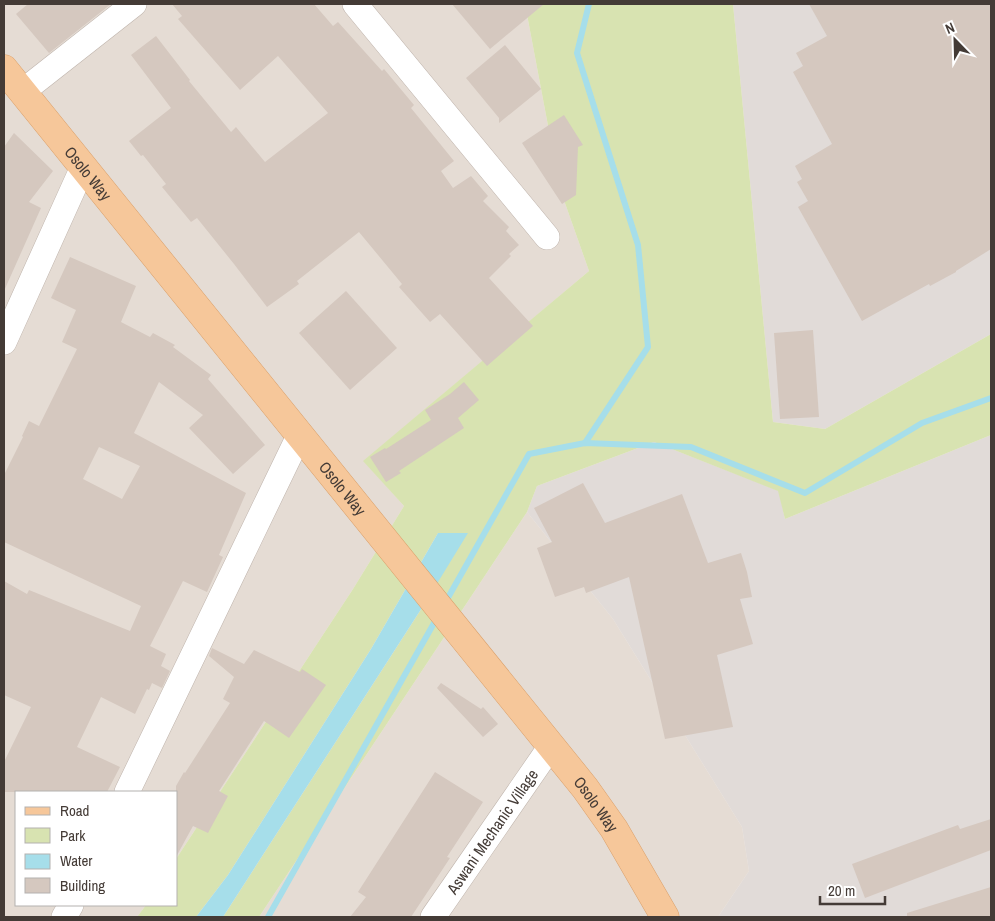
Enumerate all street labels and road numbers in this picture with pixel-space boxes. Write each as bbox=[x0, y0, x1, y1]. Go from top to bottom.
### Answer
street label: Osolo Way bbox=[60, 142, 117, 205]
street label: Osolo Way bbox=[314, 457, 372, 520]
street label: Aswani Mechanic Village bbox=[441, 765, 543, 899]
street label: Osolo Way bbox=[569, 772, 624, 837]

